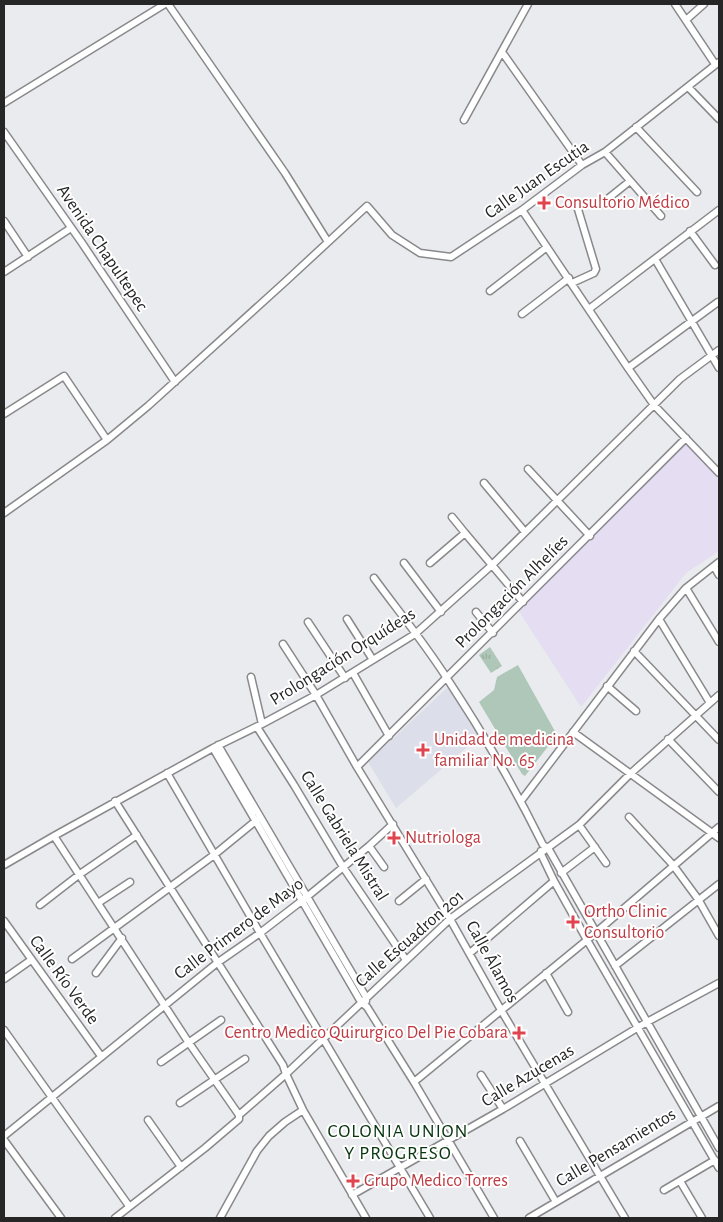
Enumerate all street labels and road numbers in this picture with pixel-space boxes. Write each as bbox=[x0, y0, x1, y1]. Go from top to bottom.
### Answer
street label: Calle Juan Escutia bbox=[482, 137, 592, 223]
street label: Avenida Chapultepec bbox=[53, 182, 151, 314]
street label: Prolongación Alhelíes bbox=[452, 532, 572, 652]
street label: Prolongación Orquídeas bbox=[267, 605, 419, 709]
street label: Calle Gabriela Mistral bbox=[297, 768, 391, 904]
street label: Calle Primero de Mayo bbox=[171, 875, 307, 983]
street label: Calle Escuadron 201 bbox=[352, 887, 468, 991]
street label: Calle Álamos bbox=[462, 917, 524, 1006]
street label: Calle Río Verde bbox=[26, 932, 102, 1028]
street label: Calle Azucenas bbox=[479, 1041, 577, 1111]
street label: Calle Pensamientos bbox=[553, 1105, 679, 1191]

